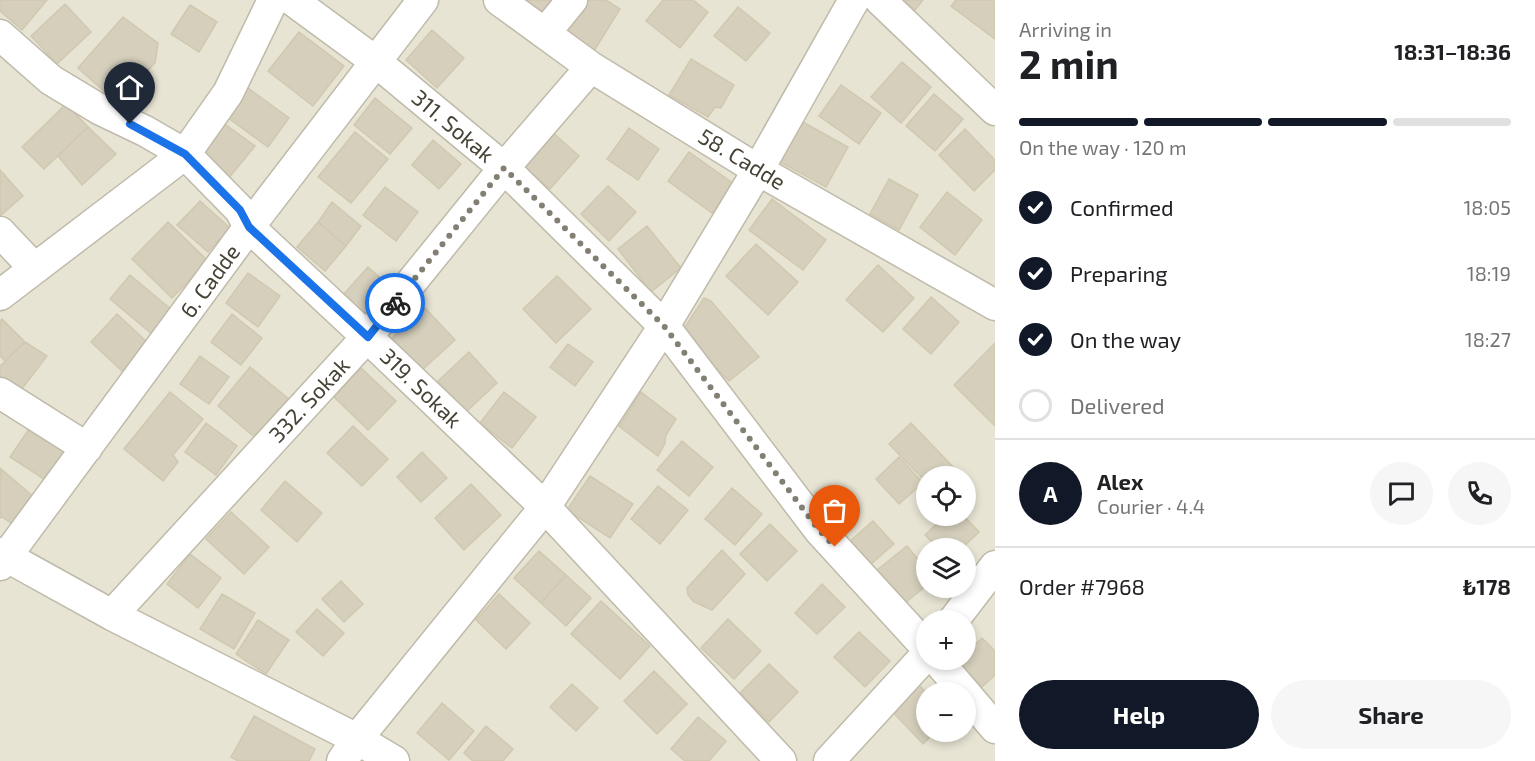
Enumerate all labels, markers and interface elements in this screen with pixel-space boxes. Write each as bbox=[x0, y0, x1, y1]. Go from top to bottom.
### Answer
text: Arriving in bbox=[1019, 17, 1112, 41]
text: 18:31–18:36 bbox=[1394, 38, 1511, 64]
text: 2 min bbox=[1019, 40, 1119, 87]
pin bbox=[104, 62, 155, 124]
icon: home bbox=[113, 71, 146, 104]
street label: 311. Sokak bbox=[407, 83, 500, 167]
street label: 58. Cadde bbox=[694, 122, 791, 194]
text: On the way · 120 m bbox=[1019, 135, 1187, 159]
icon: check bbox=[1019, 191, 1052, 224]
text: Confirmed bbox=[1070, 194, 1174, 220]
text: 18:05 bbox=[1463, 195, 1511, 219]
street label: 6. Cadde bbox=[174, 239, 244, 322]
icon: check bbox=[1019, 257, 1052, 290]
text: Preparing bbox=[1070, 260, 1168, 286]
text: 18:19 bbox=[1467, 261, 1511, 285]
courier bbox=[365, 273, 425, 333]
icon: bike bbox=[379, 287, 412, 320]
icon: check bbox=[1019, 323, 1052, 356]
text: On the way bbox=[1070, 326, 1181, 352]
text: 18:27 bbox=[1465, 327, 1511, 351]
street label: 319. Sokak bbox=[376, 342, 468, 432]
street label: 332. Sokak bbox=[263, 352, 354, 447]
text: Delivered bbox=[1070, 392, 1165, 418]
button: chat bbox=[1370, 462, 1433, 525]
button: phone bbox=[1448, 462, 1511, 525]
map controls bbox=[916, 466, 976, 742]
button: locate bbox=[916, 466, 976, 526]
text: Alex bbox=[1097, 468, 1143, 494]
text: A bbox=[1043, 480, 1058, 506]
pin bbox=[809, 485, 860, 547]
icon: bag bbox=[818, 494, 851, 527]
text: Courier · 4.4 bbox=[1097, 494, 1205, 518]
button: layers bbox=[916, 538, 976, 598]
text: Order #7968 bbox=[1019, 573, 1145, 599]
text: ₺178 bbox=[1463, 573, 1511, 599]
button: + bbox=[916, 610, 976, 670]
button: Help bbox=[1019, 680, 1259, 749]
button: Share bbox=[1271, 680, 1511, 749]
button: − bbox=[916, 682, 976, 742]

